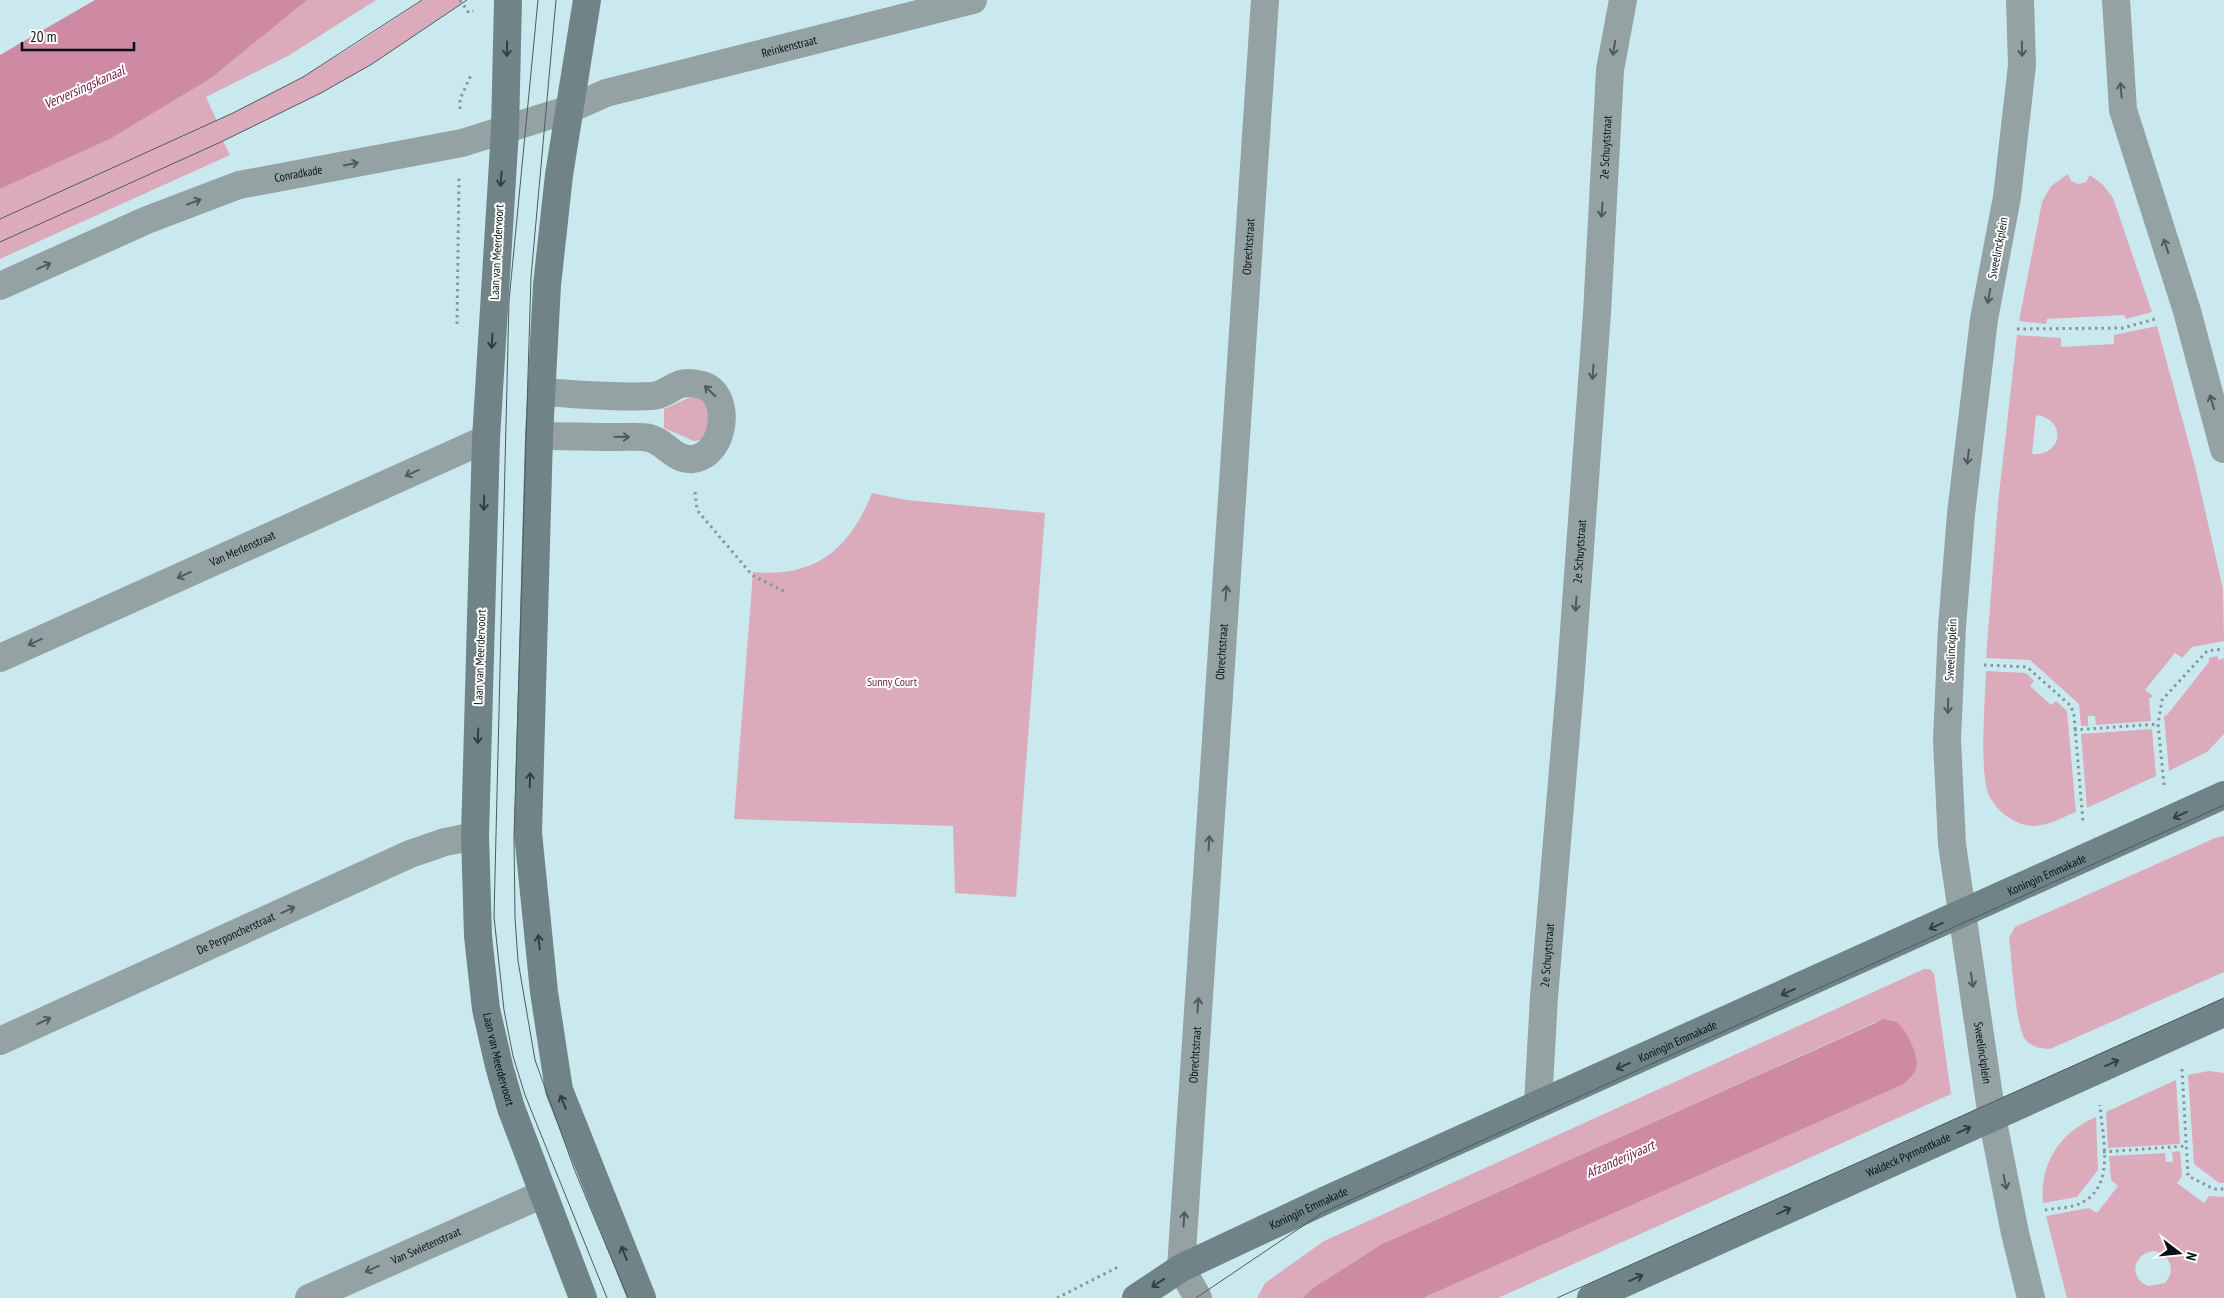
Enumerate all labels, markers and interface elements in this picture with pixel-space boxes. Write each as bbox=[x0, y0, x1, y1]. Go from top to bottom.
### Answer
scale bar bbox=[22, 20, 135, 52]
text: 20 m bbox=[30, 27, 56, 46]
street label: Reinkenstraat bbox=[760, 32, 819, 60]
one-way arrow bbox=[502, 40, 512, 56]
one-way arrow bbox=[1609, 40, 1619, 56]
one-way arrow bbox=[2017, 40, 2026, 56]
water label: Verversingskanaal bbox=[41, 60, 129, 113]
one-way arrow bbox=[2116, 82, 2126, 98]
street label: 2e Schuytstraat bbox=[1596, 114, 1615, 180]
one-way arrow bbox=[343, 158, 359, 168]
street label: Conradkade bbox=[273, 161, 324, 185]
one-way arrow bbox=[496, 170, 506, 186]
one-way arrow bbox=[186, 197, 201, 206]
one-way arrow bbox=[1597, 202, 1606, 218]
street label: Laan van Meerdervoort bbox=[487, 203, 507, 300]
street label: Sweelinckplein bbox=[1984, 216, 2011, 280]
street label: Obrechtstraat bbox=[1239, 217, 1258, 275]
one-way arrow bbox=[2161, 239, 2170, 254]
one-way arrow bbox=[36, 261, 51, 271]
one-way arrow bbox=[1983, 288, 1993, 304]
one-way arrow bbox=[487, 333, 496, 349]
one-way arrow bbox=[1588, 364, 1597, 380]
one-way arrow bbox=[704, 385, 716, 397]
one-way arrow bbox=[2206, 394, 2216, 410]
one-way arrow bbox=[613, 432, 629, 442]
one-way arrow bbox=[1963, 449, 1973, 465]
one-way arrow bbox=[405, 469, 420, 479]
one-way arrow bbox=[480, 495, 489, 511]
street label: 2e Schuytstraat bbox=[1569, 518, 1589, 584]
street label: Van Merlenstraat bbox=[206, 527, 278, 570]
one-way arrow bbox=[177, 571, 192, 581]
one-way arrow bbox=[1221, 586, 1231, 602]
one-way arrow bbox=[1571, 596, 1581, 612]
street label: Laan van Meerdervoort bbox=[470, 608, 489, 705]
street label: Sweelinckplein bbox=[1941, 618, 1960, 682]
street label: Obrechtstraat bbox=[1212, 622, 1231, 680]
one-way arrow bbox=[28, 637, 43, 647]
park label: Sunny Court bbox=[867, 674, 918, 689]
one-way arrow bbox=[1943, 698, 1952, 714]
one-way arrow bbox=[473, 727, 483, 743]
one-way arrow bbox=[525, 772, 535, 788]
one-way arrow bbox=[2173, 811, 2188, 821]
one-way arrow bbox=[1205, 835, 1214, 851]
street label: Koningin Emmakade bbox=[2005, 850, 2088, 899]
one-way arrow bbox=[280, 904, 295, 914]
street label: De Perponcherstraat bbox=[194, 908, 278, 957]
one-way arrow bbox=[1929, 921, 1944, 931]
street label: 2e Schuytstraat bbox=[1537, 922, 1557, 988]
one-way arrow bbox=[534, 934, 544, 950]
one-way arrow bbox=[1967, 972, 1977, 988]
one-way arrow bbox=[1781, 988, 1796, 998]
one-way arrow bbox=[1194, 997, 1203, 1013]
street label: Laan van Meerdervoort bbox=[480, 1011, 518, 1108]
one-way arrow bbox=[36, 1016, 51, 1025]
street label: Koningin Emmakade bbox=[1636, 1017, 1719, 1065]
street label: Sweelinckplein bbox=[1971, 1021, 1995, 1085]
street label: Obrechtstraat bbox=[1185, 1026, 1204, 1084]
one-way arrow bbox=[2104, 1057, 2119, 1067]
one-way arrow bbox=[1616, 1061, 1631, 1071]
one-way arrow bbox=[558, 1095, 568, 1110]
one-way arrow bbox=[1956, 1124, 1971, 1134]
street label: Waldeck Pyrmontkade bbox=[1864, 1129, 1953, 1180]
water label: Afzanderijvaart bbox=[1583, 1135, 1659, 1182]
one-way arrow bbox=[2001, 1173, 2010, 1189]
street label: Koningin Emmakade bbox=[1267, 1183, 1350, 1232]
one-way arrow bbox=[1776, 1206, 1791, 1215]
one-way arrow bbox=[1179, 1212, 1188, 1228]
street label: Van Swietenstraat bbox=[388, 1223, 464, 1268]
north arrow bbox=[2154, 1228, 2204, 1278]
one-way arrow bbox=[619, 1246, 628, 1261]
text: N bbox=[2182, 1250, 2201, 1263]
one-way arrow bbox=[365, 1265, 380, 1275]
one-way arrow bbox=[1628, 1273, 1643, 1282]
one-way arrow bbox=[1152, 1278, 1166, 1288]

